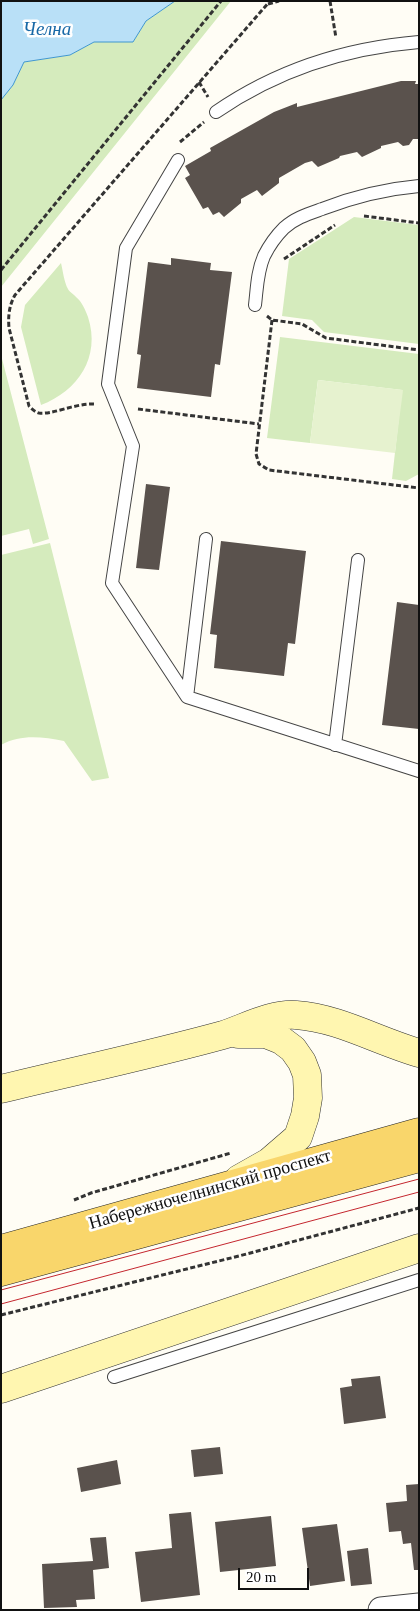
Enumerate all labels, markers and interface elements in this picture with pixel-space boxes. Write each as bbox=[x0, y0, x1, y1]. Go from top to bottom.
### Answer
water label: Челна bbox=[23, 19, 71, 41]
street label: Набережночелнинский проспект bbox=[86, 1145, 334, 1235]
scale bar bbox=[240, 1558, 311, 1590]
text: 20 m bbox=[246, 1569, 276, 1585]

